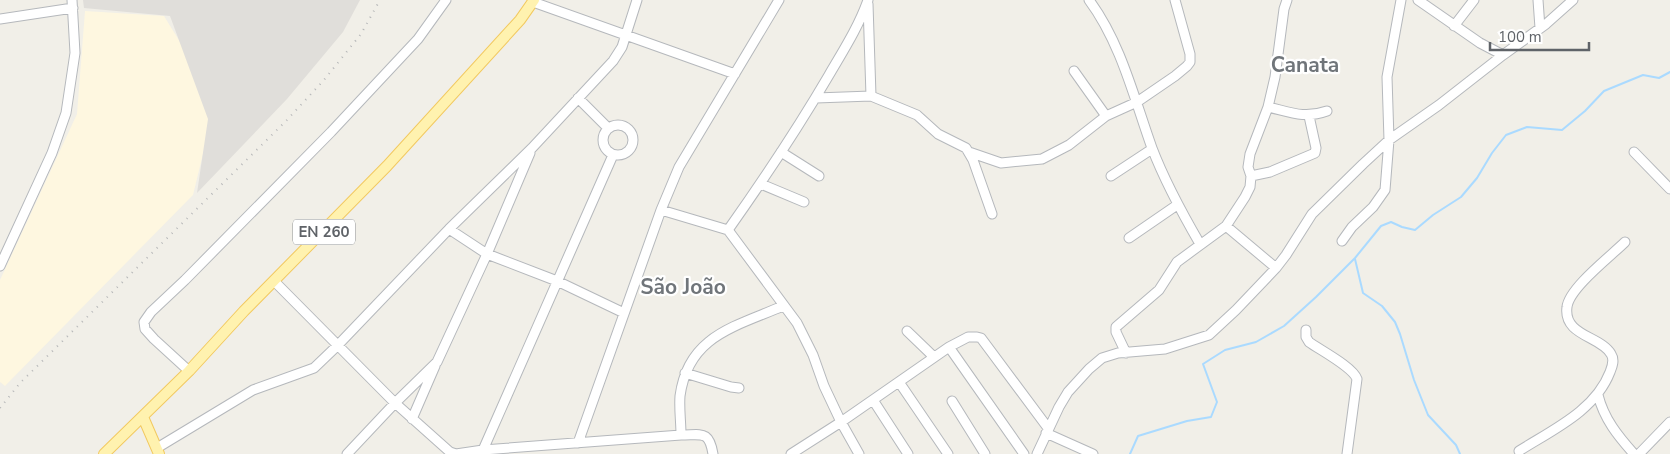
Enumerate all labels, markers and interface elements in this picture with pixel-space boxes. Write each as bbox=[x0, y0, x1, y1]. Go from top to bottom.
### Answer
scale bar bbox=[1490, 20, 1589, 52]
text: 100 m bbox=[1498, 27, 1542, 47]
district label: Canata bbox=[1271, 51, 1339, 79]
road number: EN 260 bbox=[293, 220, 355, 244]
district label: São João bbox=[640, 273, 726, 301]

